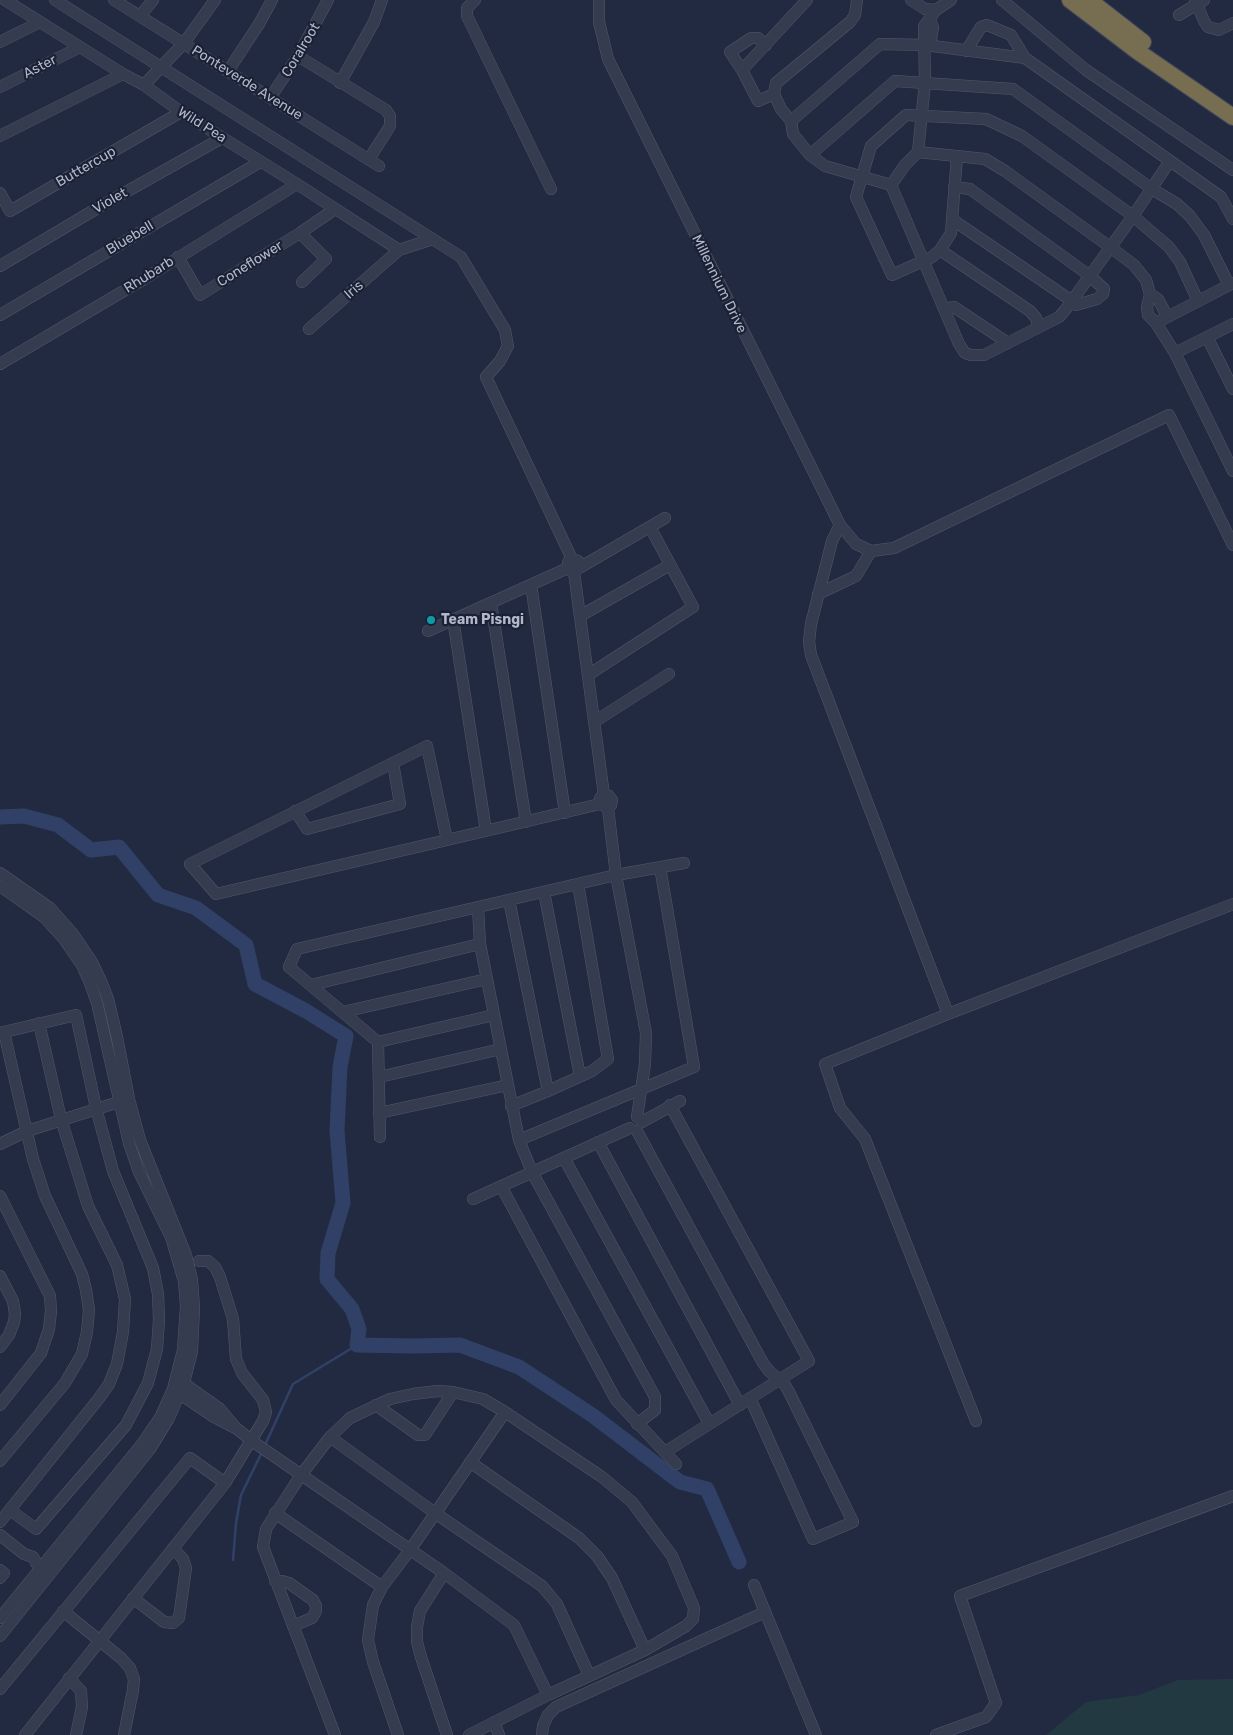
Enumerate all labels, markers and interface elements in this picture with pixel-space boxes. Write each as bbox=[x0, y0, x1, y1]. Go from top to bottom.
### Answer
street label: Coralroot bbox=[278, 20, 324, 80]
street label: Ponteverde Avenue bbox=[188, 42, 306, 124]
street label: Aster bbox=[21, 52, 59, 82]
street label: Wild Pea bbox=[175, 104, 229, 146]
street label: Buttercup bbox=[53, 143, 119, 191]
street label: Violet bbox=[90, 184, 130, 218]
street label: Bluebell bbox=[103, 217, 157, 259]
street label: Millennium Drive bbox=[688, 232, 750, 336]
street label: Coneflower bbox=[214, 237, 286, 291]
street label: Rhubarb bbox=[121, 253, 177, 297]
street label: Iris bbox=[341, 277, 367, 303]
place label: Team Pisngi bbox=[441, 612, 524, 628]
marker: Team Pisngi bbox=[425, 614, 437, 626]

